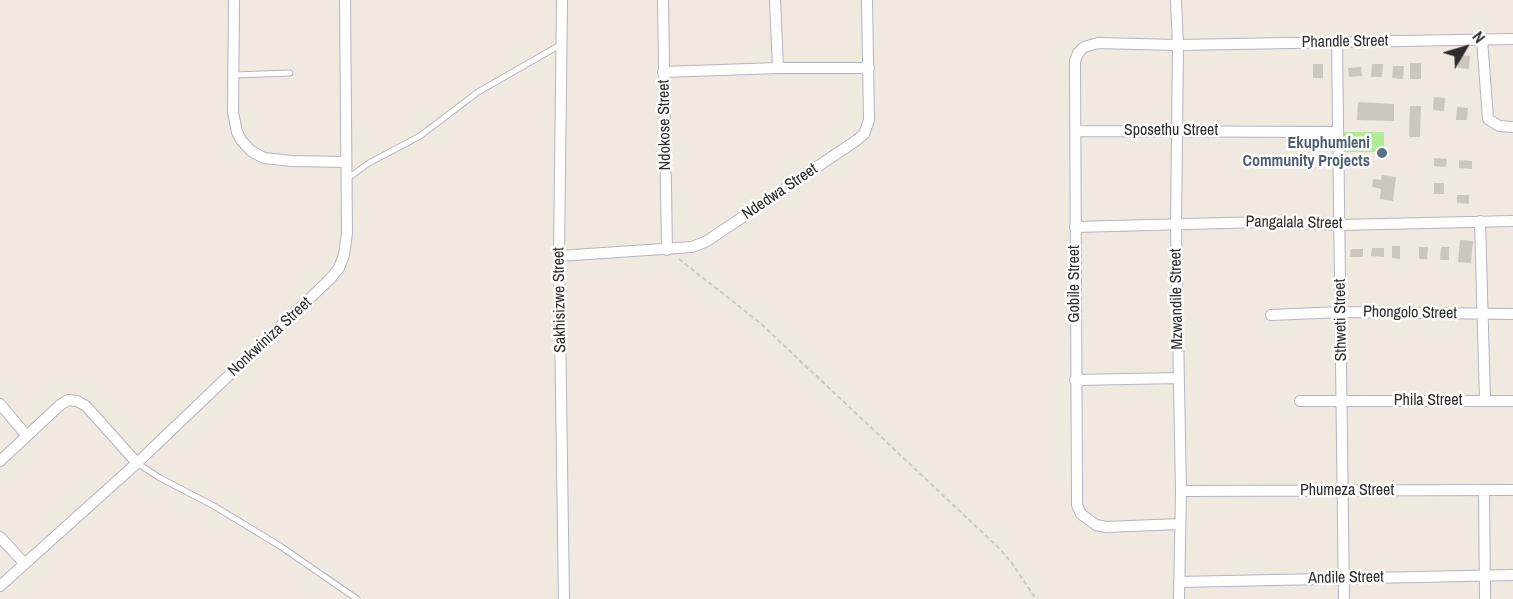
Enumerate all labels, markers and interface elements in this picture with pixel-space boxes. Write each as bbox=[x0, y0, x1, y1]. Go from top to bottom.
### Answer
north arrow bbox=[1435, 18, 1495, 78]
text: N bbox=[1468, 26, 1491, 47]
street label: Phandle Street bbox=[1301, 32, 1389, 52]
street label: Ndokose Street bbox=[655, 80, 675, 170]
street label: Sposethu Street bbox=[1124, 121, 1218, 141]
place label: Ekuphumleni Community Projects bbox=[1242, 134, 1370, 172]
marker: Ekuphumleni Community Projects bbox=[1375, 146, 1389, 160]
street label: Ndedwa Street bbox=[739, 160, 821, 224]
street label: Pangalala Street bbox=[1245, 213, 1343, 233]
street label: Gobile Street bbox=[1065, 245, 1085, 323]
street label: Sakhisizwe Street bbox=[549, 247, 571, 353]
street label: Mzwandile Street bbox=[1167, 248, 1187, 350]
street label: Sthweti Street bbox=[1331, 279, 1351, 361]
street label: Nonkwiniza Street bbox=[224, 293, 316, 381]
street label: Phongolo Street bbox=[1363, 303, 1457, 323]
street label: Phila Street bbox=[1394, 391, 1462, 411]
street label: Phumeza Street bbox=[1300, 481, 1394, 501]
street label: Andile Street bbox=[1308, 568, 1384, 588]

